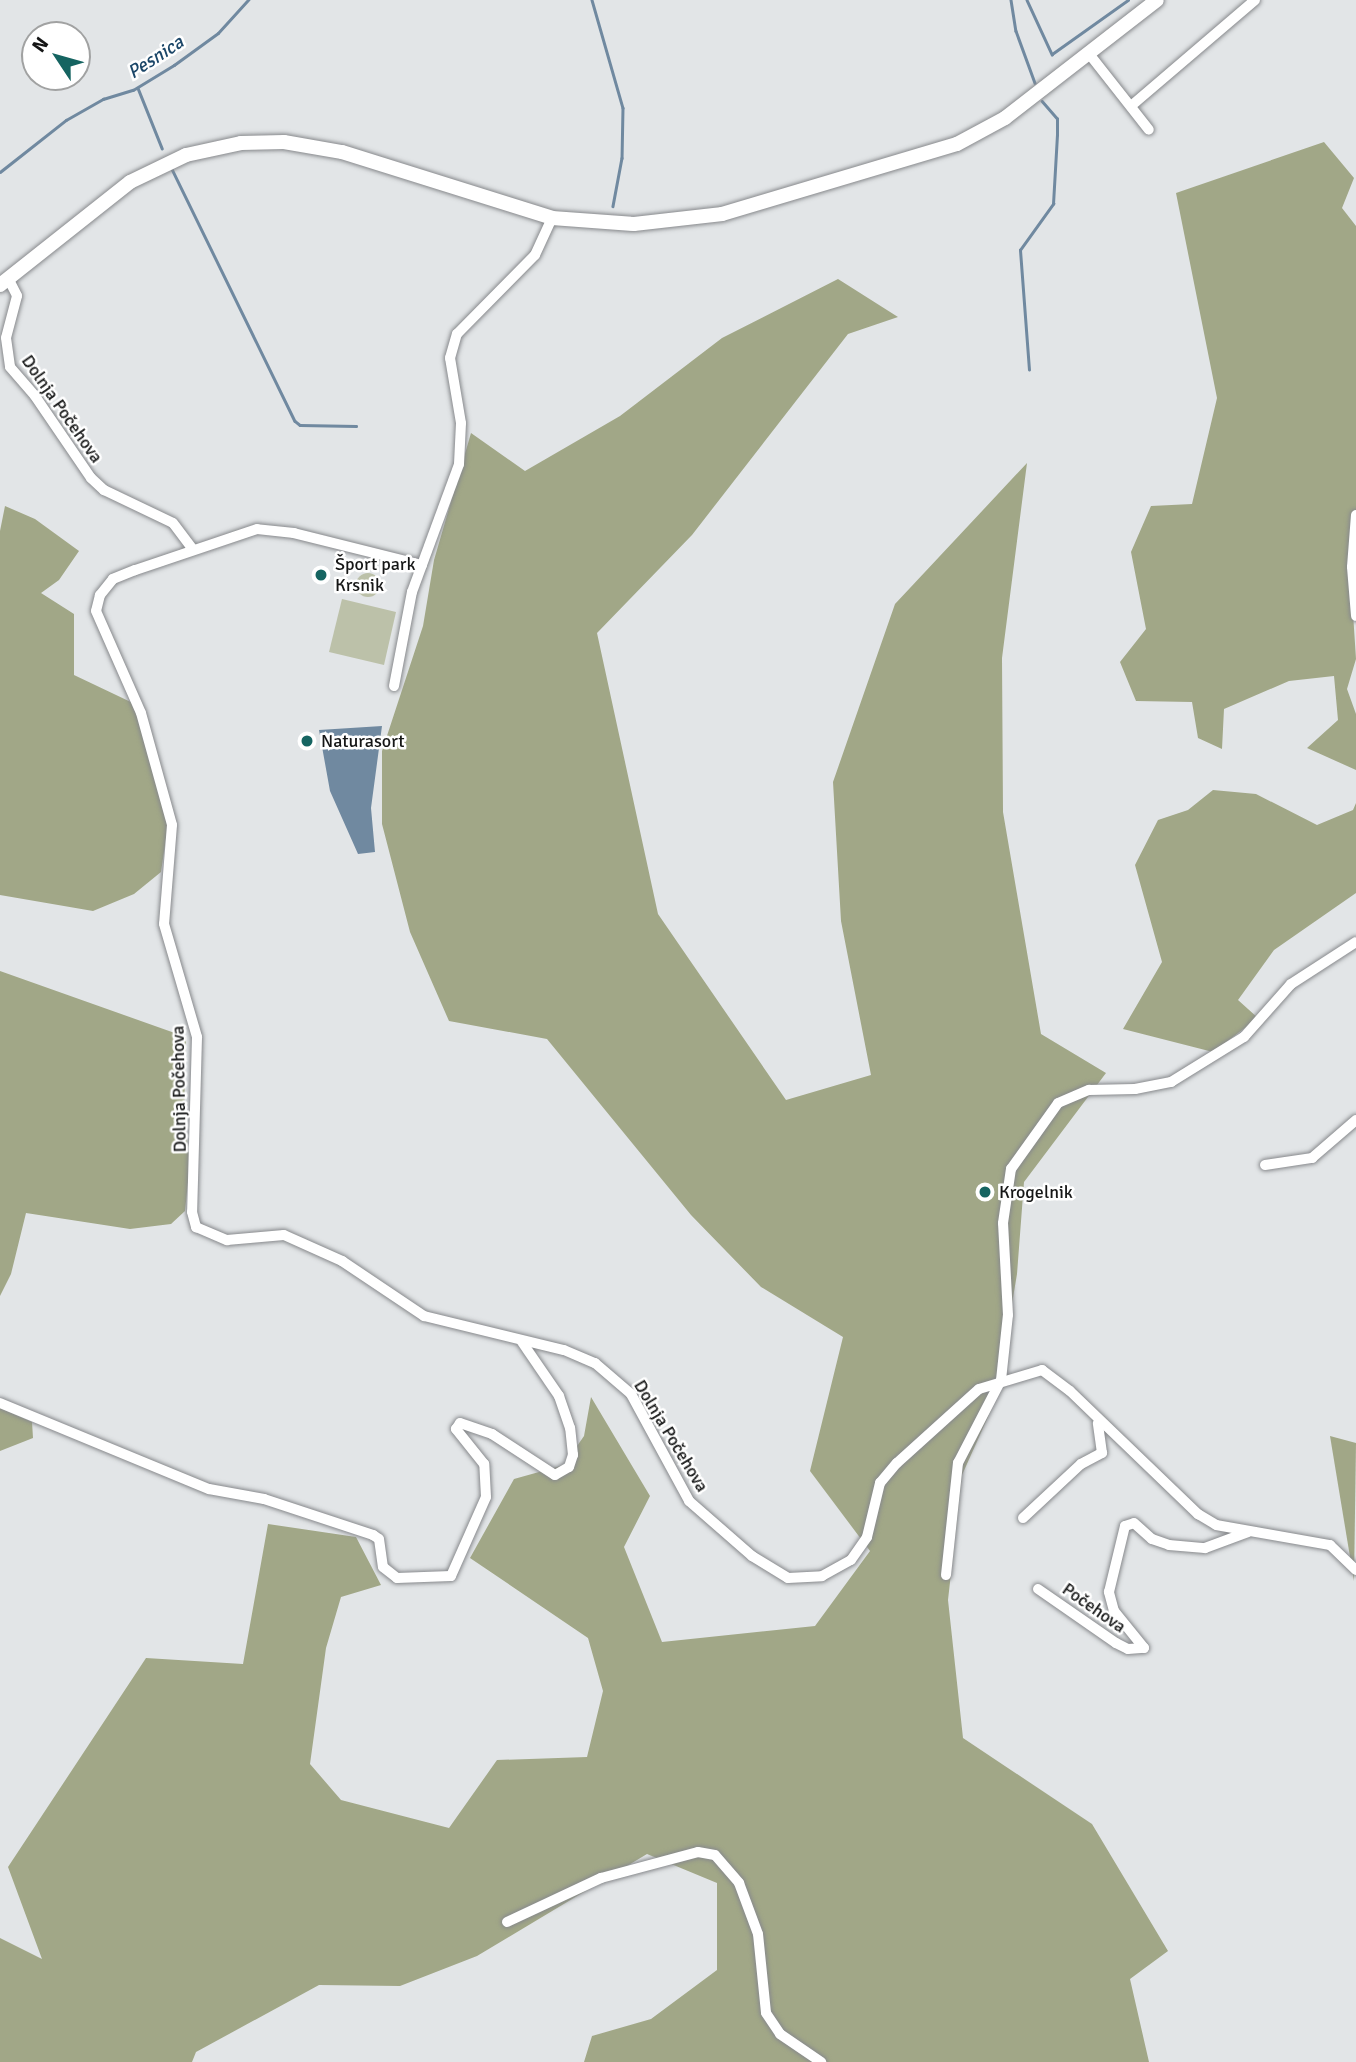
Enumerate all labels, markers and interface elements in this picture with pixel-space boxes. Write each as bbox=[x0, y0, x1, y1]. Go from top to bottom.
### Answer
north arrow bbox=[21, 21, 91, 91]
text: N bbox=[27, 32, 54, 57]
water label: Pesnica bbox=[124, 32, 188, 84]
street label: Dolnja Počehova bbox=[17, 351, 107, 467]
place label: Šport park Krsnik bbox=[335, 554, 415, 596]
marker: Šport park Krsnik bbox=[313, 567, 329, 583]
place label: Naturasort bbox=[321, 730, 404, 752]
marker: Naturasort bbox=[299, 733, 315, 749]
street label: Dolnja Počehova bbox=[167, 1025, 191, 1153]
place label: Krogelnik bbox=[999, 1181, 1073, 1203]
marker: Krogelnik bbox=[977, 1184, 993, 1200]
street label: Dolnja Počehova bbox=[629, 1376, 713, 1496]
street label: Počehova bbox=[1058, 1578, 1130, 1638]

